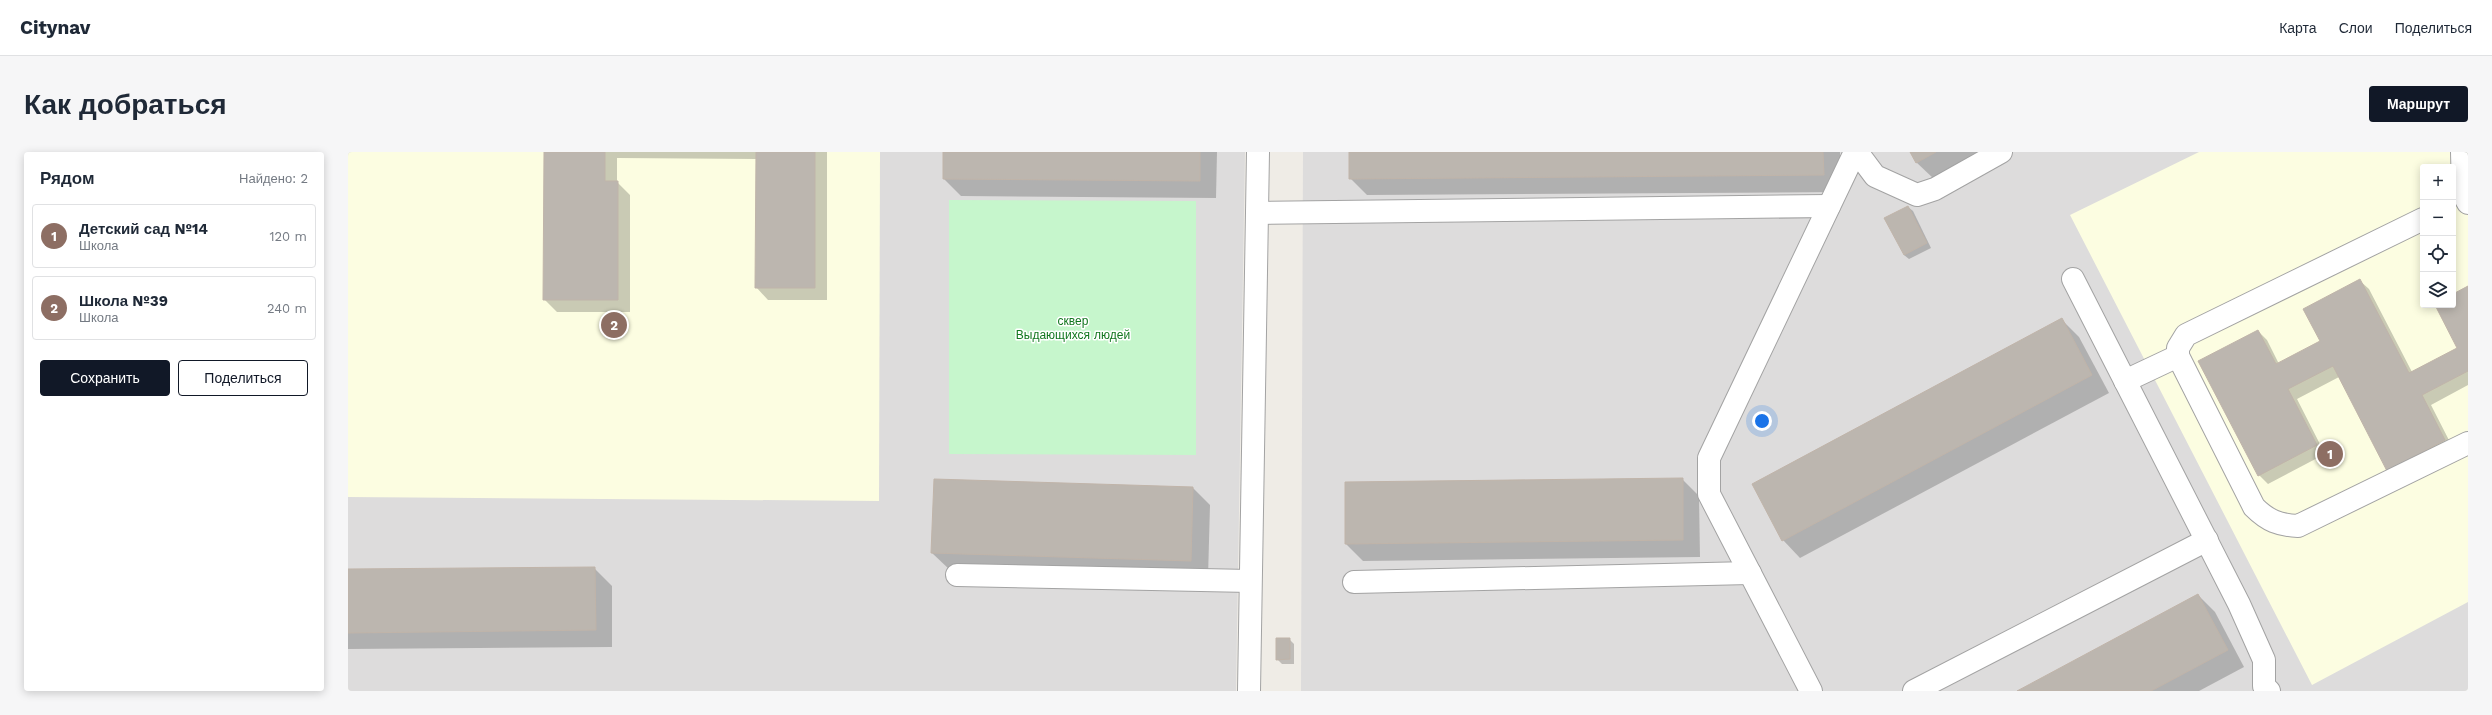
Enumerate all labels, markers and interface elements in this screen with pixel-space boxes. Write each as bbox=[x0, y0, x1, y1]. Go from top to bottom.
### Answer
text: Citynav bbox=[20, 16, 91, 39]
text: Карта bbox=[2279, 20, 2317, 36]
text: Слои bbox=[2339, 20, 2373, 36]
text: Поделиться bbox=[2395, 20, 2472, 36]
button: Маршрут bbox=[2369, 86, 2468, 122]
text: Как добраться bbox=[24, 88, 227, 121]
map controls bbox=[2420, 164, 2456, 308]
button: + bbox=[2420, 164, 2456, 200]
text: Рядом bbox=[40, 168, 95, 188]
text: Найдено: 2 bbox=[239, 171, 308, 186]
button: − bbox=[2420, 200, 2456, 236]
text: Детский сад №14 bbox=[79, 220, 208, 238]
text: 1 bbox=[51, 229, 57, 244]
text: 120 m bbox=[269, 229, 307, 244]
button: locate bbox=[2420, 236, 2456, 272]
text: Школа bbox=[79, 238, 119, 253]
button: layers bbox=[2420, 272, 2456, 308]
text: Школа №39 bbox=[79, 292, 168, 310]
text: 2 bbox=[50, 301, 58, 316]
text: 240 m bbox=[267, 301, 307, 316]
text: Школа bbox=[79, 310, 119, 325]
pin: 2 bbox=[601, 310, 627, 340]
park label: сквер Выдающихся людей bbox=[1016, 314, 1130, 342]
button: Сохранить bbox=[40, 360, 170, 396]
button: Поделиться bbox=[178, 360, 308, 396]
your location bbox=[1752, 411, 1772, 431]
pin: 1 bbox=[2317, 439, 2343, 469]

